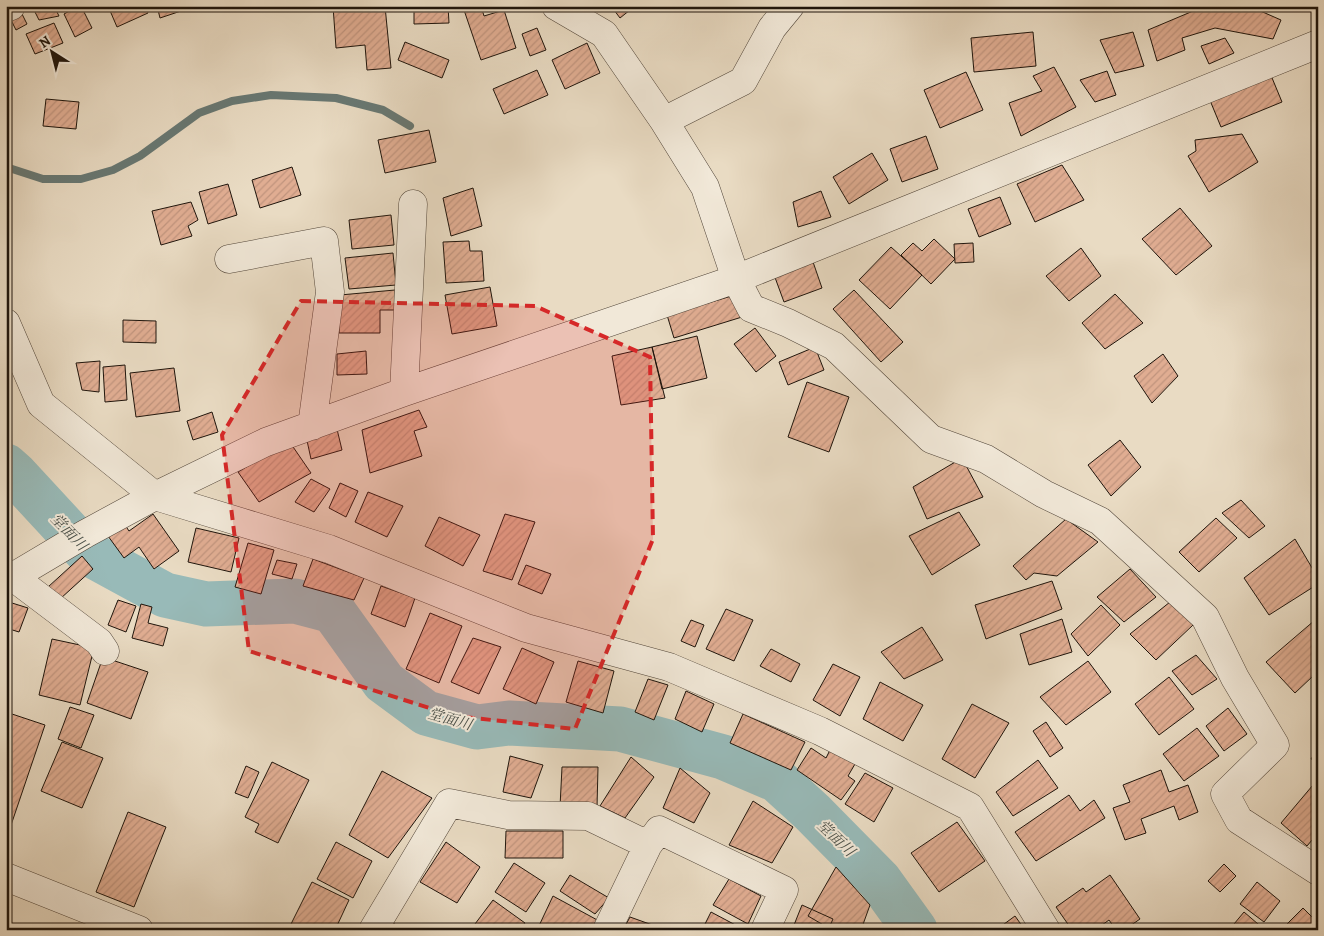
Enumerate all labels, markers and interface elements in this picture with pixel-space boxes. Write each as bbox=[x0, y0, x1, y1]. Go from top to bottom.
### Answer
north arrow bbox=[28, 28, 78, 78]
text: N bbox=[35, 31, 54, 53]
water label: 堂面川 bbox=[46, 509, 93, 557]
water label: 堂面川 bbox=[426, 703, 476, 735]
water label: 堂面川 bbox=[813, 815, 861, 862]

